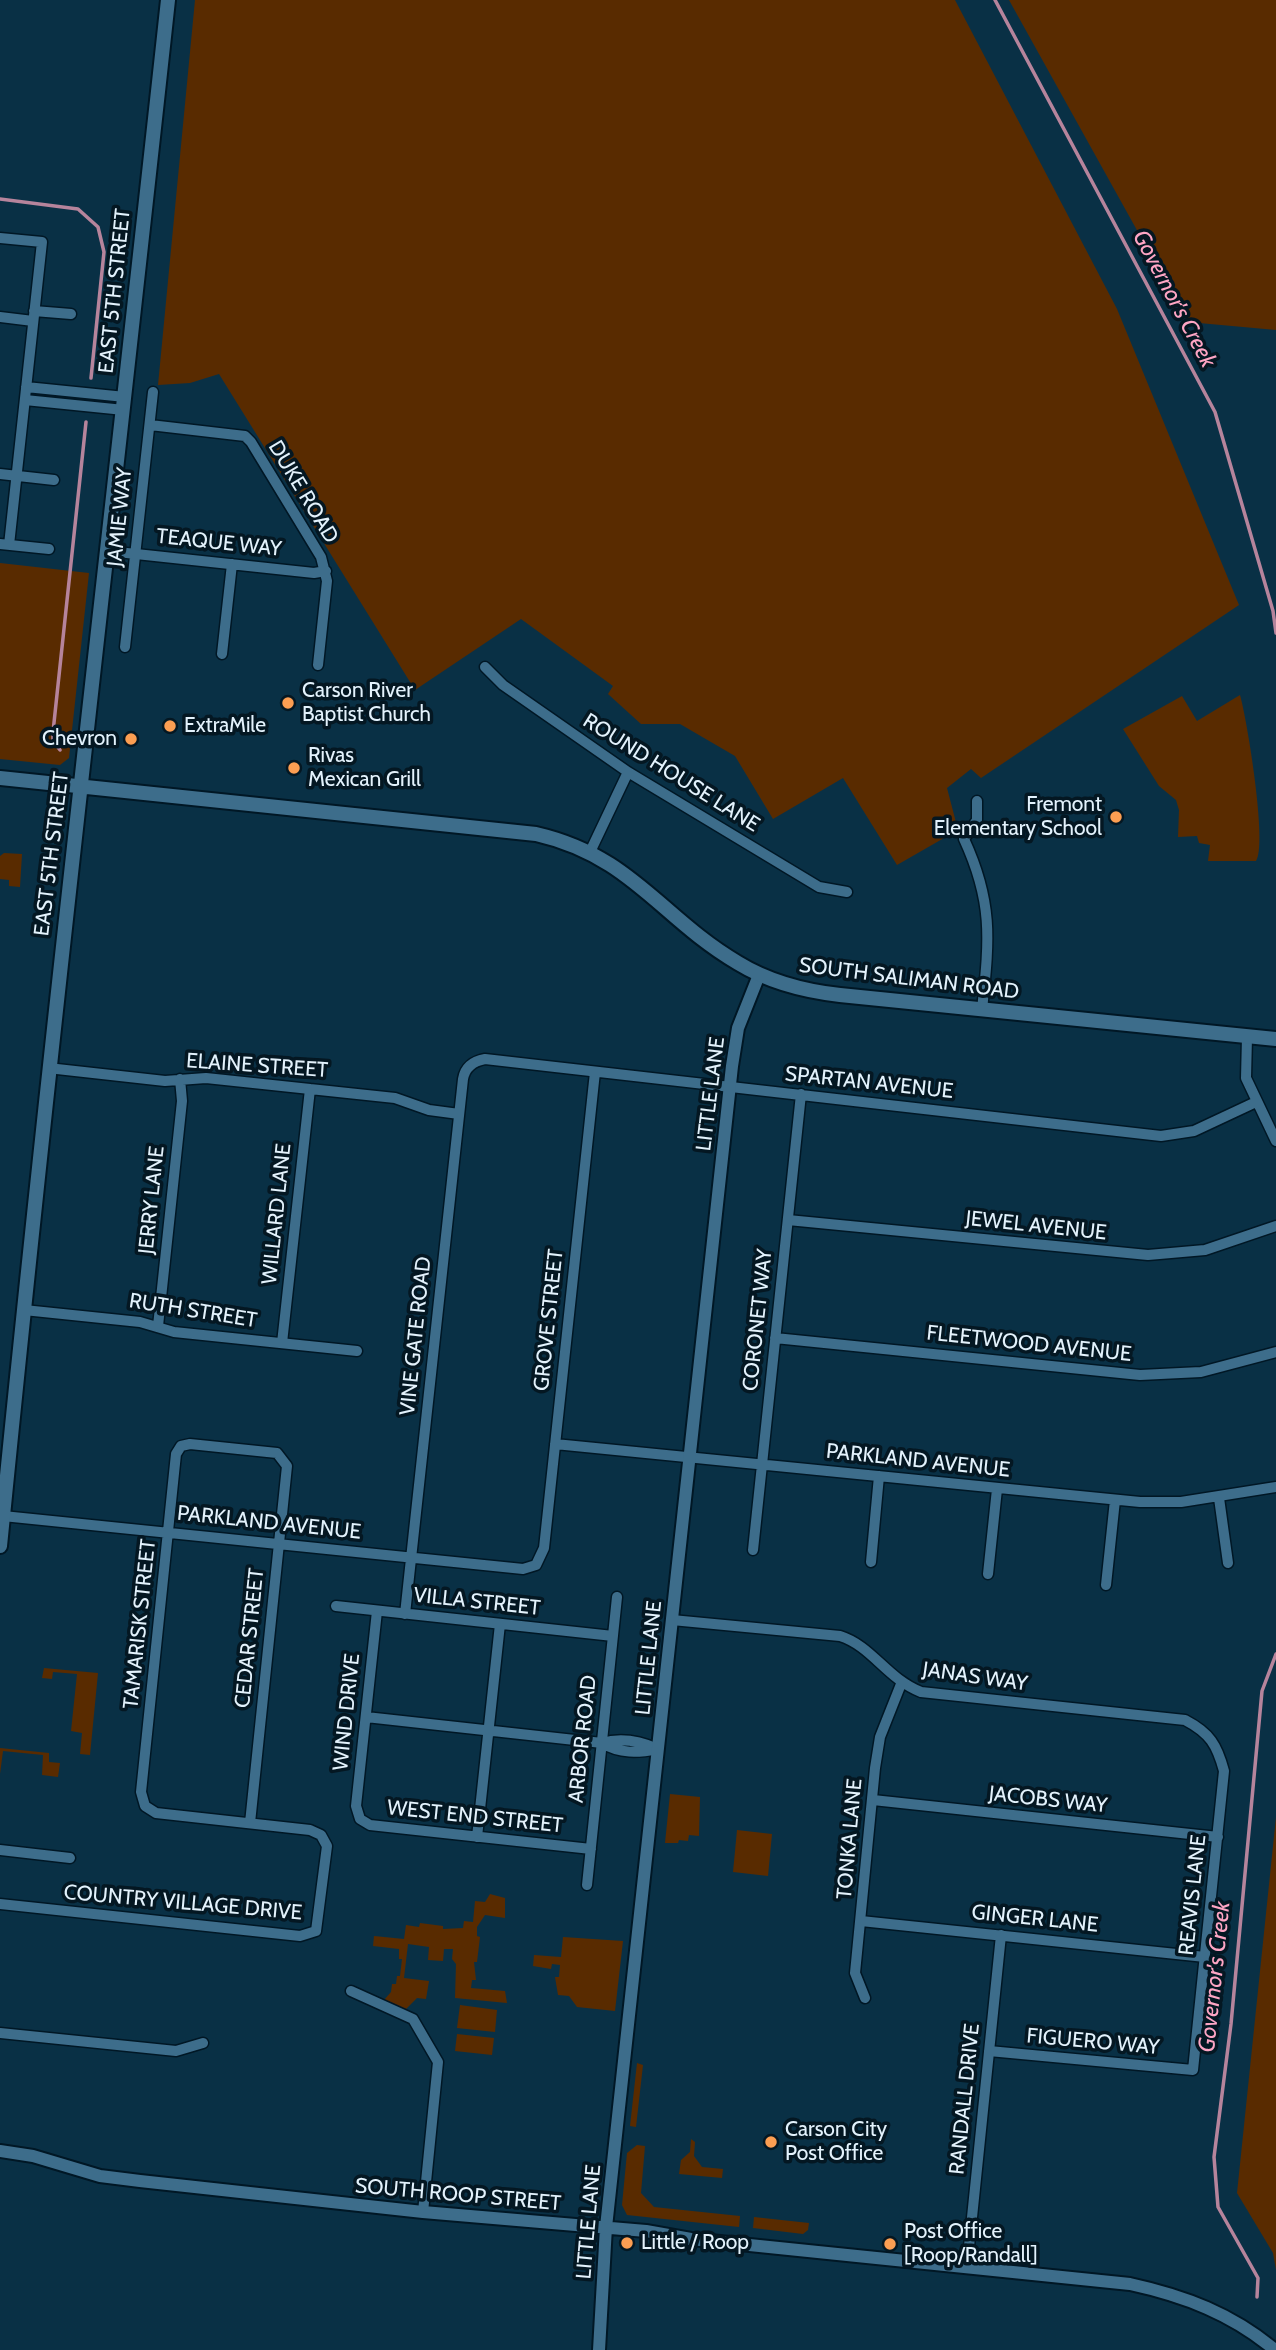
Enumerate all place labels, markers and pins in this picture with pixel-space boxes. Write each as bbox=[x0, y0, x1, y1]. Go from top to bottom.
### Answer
place label: Carson River Baptist Church bbox=[302, 678, 431, 728]
marker: Carson River Baptist Church bbox=[280, 695, 296, 711]
place label: ExtraMile bbox=[184, 713, 266, 739]
marker: ExtraMile bbox=[162, 718, 178, 734]
place label: Chevron bbox=[42, 726, 117, 752]
marker: Chevron bbox=[123, 731, 139, 747]
place label: Rivas Mexican Grill bbox=[308, 743, 421, 793]
marker: Rivas Mexican Grill bbox=[286, 760, 302, 776]
place label: Fremont Elementary School bbox=[934, 792, 1102, 842]
marker: Fremont Elementary School bbox=[1108, 809, 1124, 825]
place label: Carson City Post Office bbox=[785, 2117, 887, 2167]
marker: Carson City Post Office bbox=[763, 2134, 779, 2150]
place label: Post Office [Roop/Randall] bbox=[904, 2219, 1038, 2269]
place label: Little / Roop bbox=[641, 2230, 749, 2256]
marker: Little / Roop bbox=[619, 2235, 635, 2251]
marker: Post Office [Roop/Randall] bbox=[882, 2236, 898, 2252]

